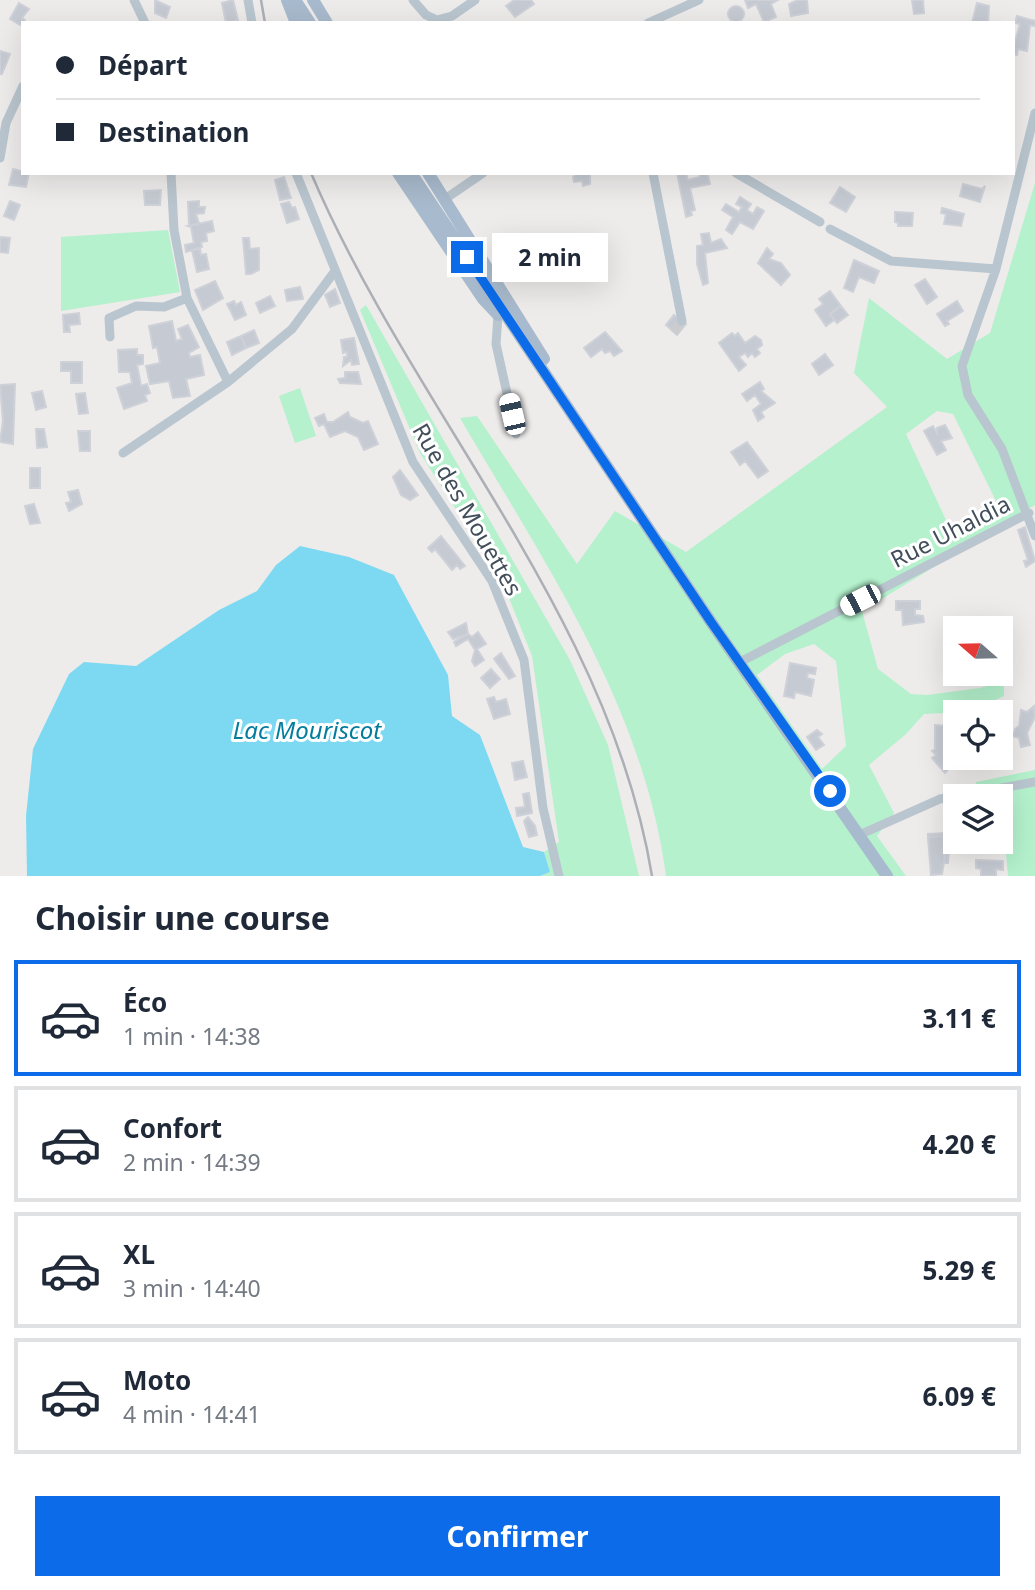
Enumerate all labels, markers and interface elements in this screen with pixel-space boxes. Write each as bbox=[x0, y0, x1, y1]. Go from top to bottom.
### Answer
text: Départ bbox=[98, 47, 187, 83]
text: Destination bbox=[98, 114, 249, 150]
callout: 2 min bbox=[491, 232, 607, 282]
route end bbox=[451, 241, 483, 273]
text: 2 min bbox=[518, 241, 582, 273]
car bbox=[498, 391, 527, 437]
street label: Rue des Mouettes bbox=[406, 417, 530, 601]
street label: Rue Uhaldia bbox=[885, 487, 1015, 575]
car bbox=[837, 581, 884, 619]
north arrow bbox=[943, 616, 1013, 686]
map controls bbox=[943, 616, 1013, 854]
button: locate bbox=[943, 700, 1013, 770]
water label: Lac Mouriscot bbox=[233, 713, 382, 746]
route start bbox=[814, 775, 846, 807]
button: layers bbox=[943, 784, 1013, 854]
text: Choisir une course bbox=[35, 896, 330, 939]
text: Éco bbox=[123, 984, 167, 1020]
icon: car bbox=[39, 987, 102, 1050]
text: 3.11 € bbox=[922, 1000, 996, 1036]
text: 1 min · 14:38 bbox=[123, 1020, 261, 1052]
text: Confort bbox=[123, 1110, 222, 1146]
icon: car bbox=[39, 1113, 102, 1176]
text: 4.20 € bbox=[922, 1126, 996, 1162]
text: 2 min · 14:39 bbox=[123, 1146, 261, 1178]
text: XL bbox=[123, 1236, 155, 1272]
icon: car bbox=[39, 1239, 102, 1302]
text: 5.29 € bbox=[922, 1252, 996, 1288]
text: 3 min · 14:40 bbox=[123, 1272, 261, 1304]
text: Moto bbox=[123, 1362, 191, 1398]
icon: car bbox=[39, 1365, 102, 1428]
text: 6.09 € bbox=[922, 1378, 996, 1414]
text: 4 min · 14:41 bbox=[123, 1398, 261, 1430]
button: Confirmer bbox=[35, 1496, 1000, 1576]

